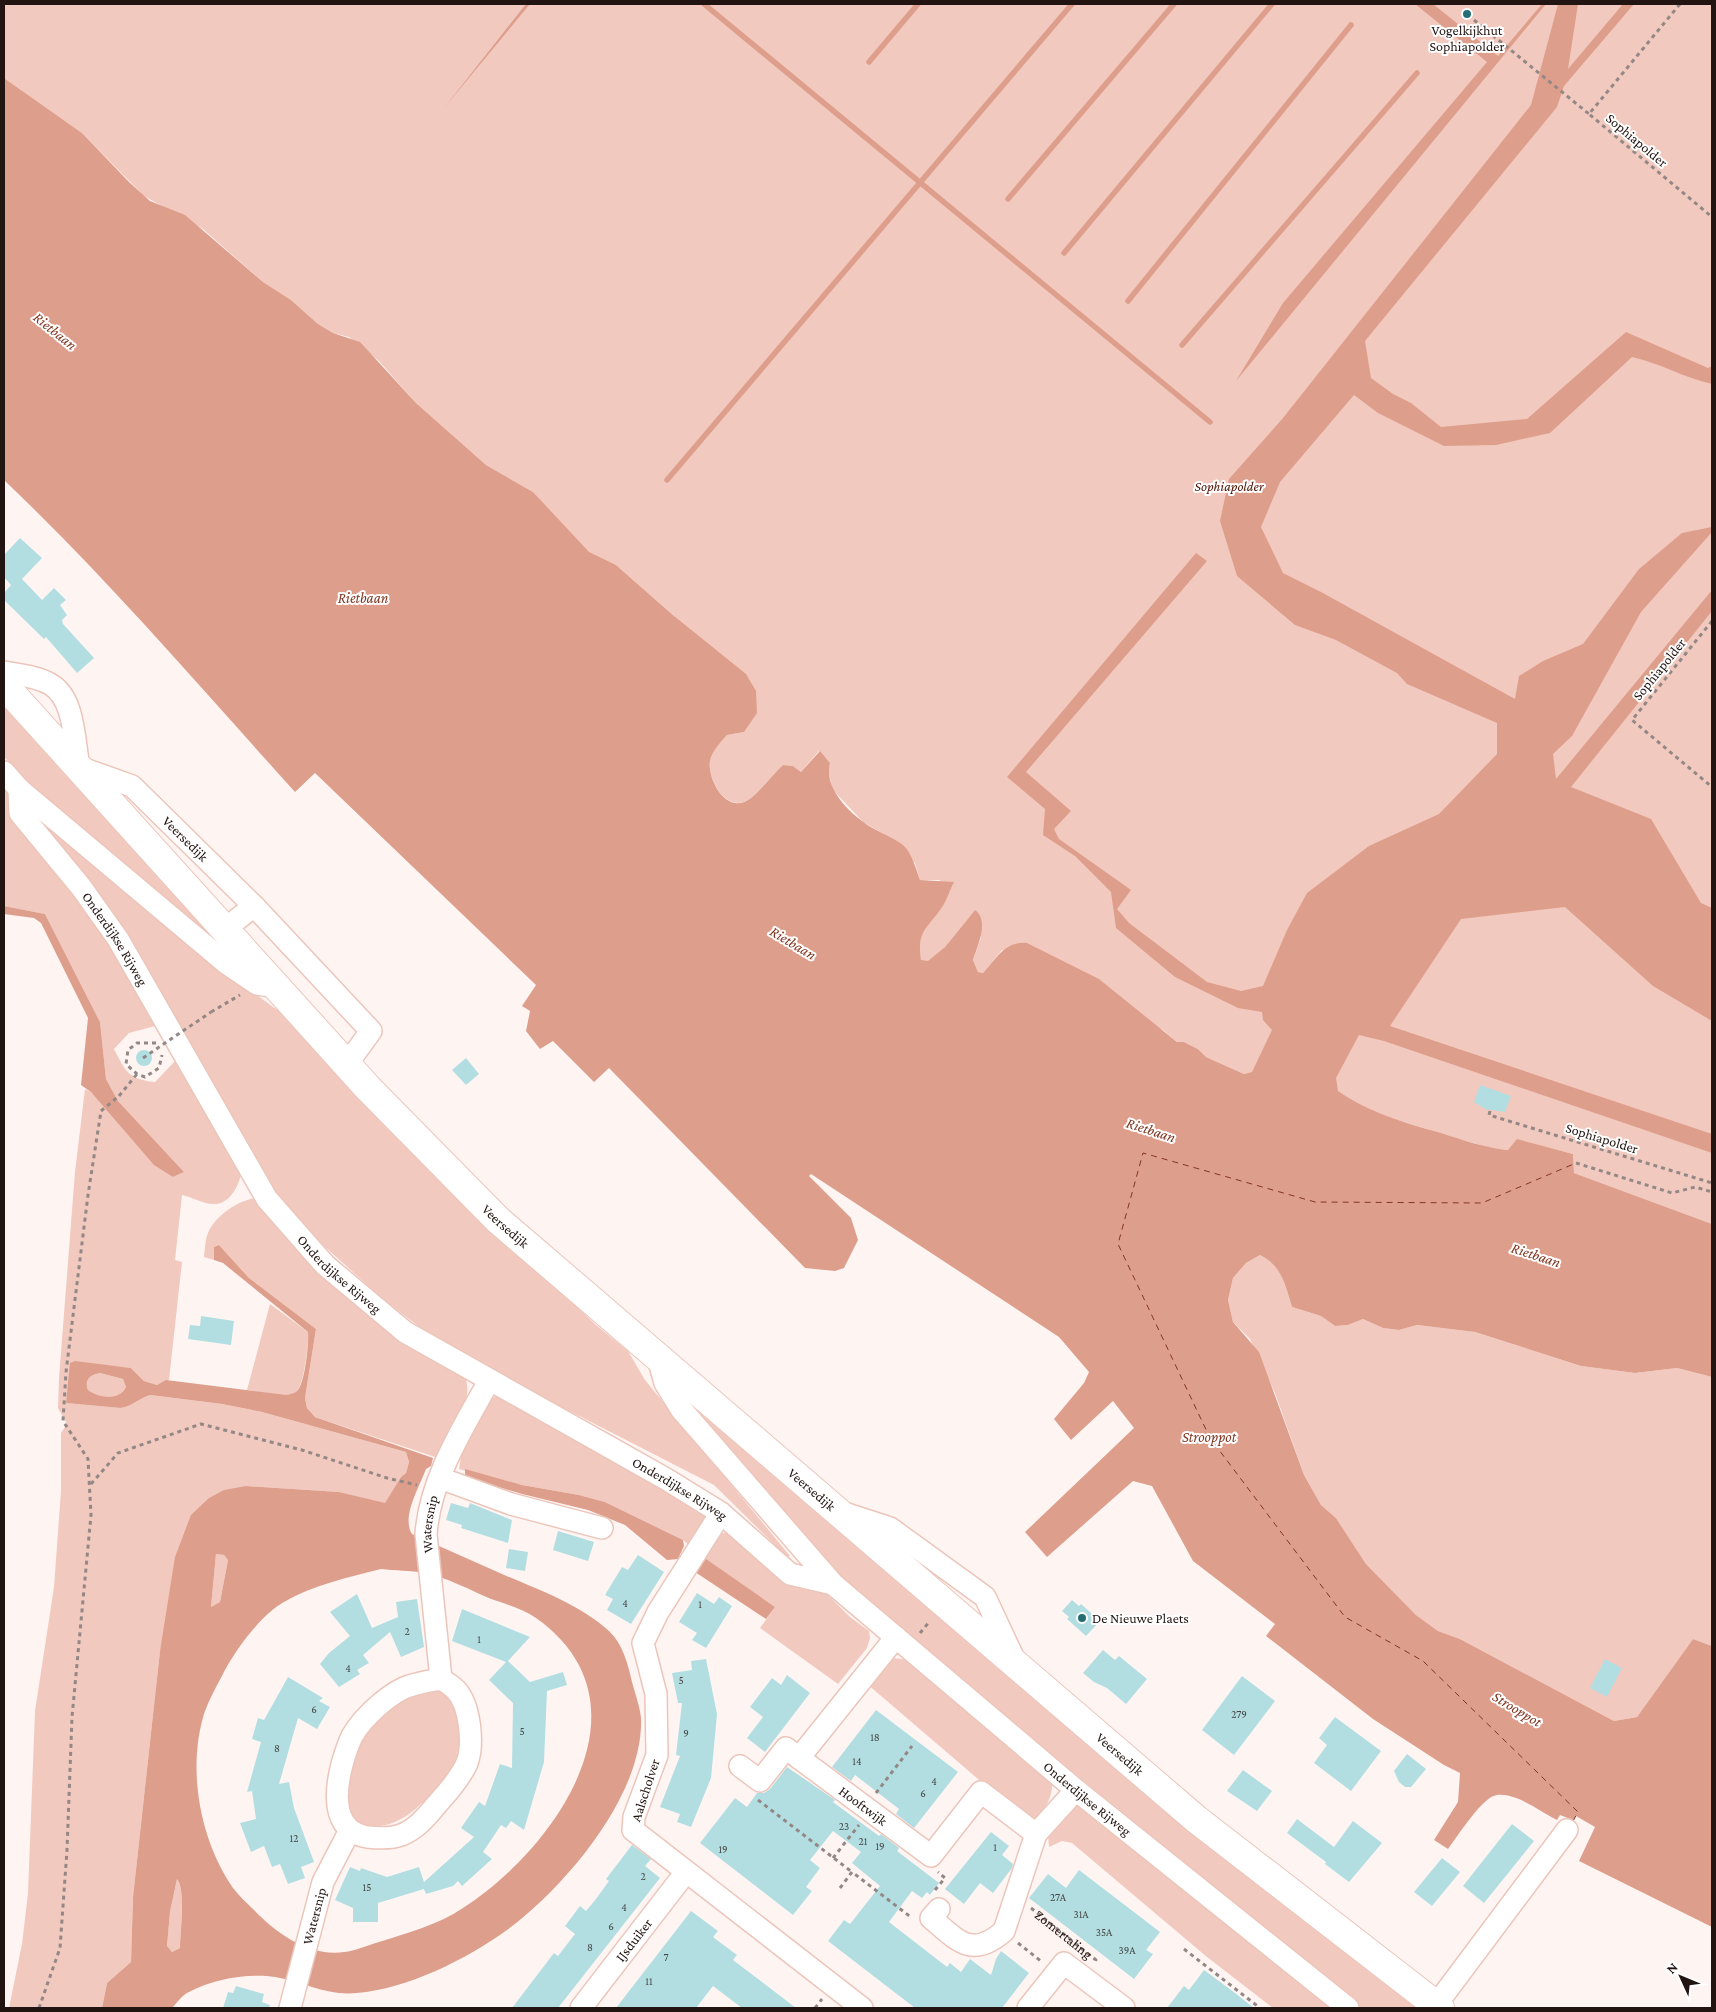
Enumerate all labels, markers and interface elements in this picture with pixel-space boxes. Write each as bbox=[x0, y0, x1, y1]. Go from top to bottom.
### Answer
marker: Vogelkijkhut Sophiapolder bbox=[1461, 8, 1473, 20]
place label: Vogelkijkhut Sophiapolder bbox=[1430, 22, 1505, 54]
street label: Sophiapolder bbox=[1603, 110, 1671, 170]
water label: Rietbaan bbox=[30, 309, 80, 353]
park label: Sophiapolder bbox=[1194, 478, 1265, 494]
water label: Rietbaan bbox=[338, 590, 389, 606]
street label: Sophiapolder bbox=[1629, 635, 1689, 703]
street label: Veersedijk bbox=[159, 813, 212, 865]
street label: Onderdijkse Rijweg bbox=[79, 889, 151, 989]
water label: Rietbaan bbox=[767, 923, 819, 963]
water label: Rietbaan bbox=[1124, 1115, 1178, 1146]
street label: Sophiapolder bbox=[1564, 1119, 1640, 1157]
street label: Veersedijk bbox=[479, 1201, 533, 1251]
street label: Onderdijkse Rijweg bbox=[294, 1232, 385, 1317]
water label: Rietbaan bbox=[1509, 1240, 1563, 1271]
water label: Strooppot bbox=[1182, 1429, 1237, 1446]
street label: Onderdijkse Rijweg bbox=[629, 1454, 731, 1523]
street label: Veersedijk bbox=[785, 1465, 839, 1514]
street label: Watersnip bbox=[418, 1493, 441, 1554]
house number: 4 bbox=[622, 1597, 628, 1609]
house number: 1 bbox=[698, 1598, 702, 1610]
place label: De Nieuwe Plaets bbox=[1092, 1610, 1189, 1626]
marker: De Nieuwe Plaets bbox=[1076, 1612, 1088, 1624]
house number: 2 bbox=[404, 1625, 410, 1637]
house number: 1 bbox=[477, 1633, 481, 1645]
house number: 4 bbox=[345, 1662, 351, 1674]
house number: 5 bbox=[678, 1674, 684, 1686]
water label: Strooppot bbox=[1489, 1688, 1545, 1731]
house number: 6 bbox=[311, 1703, 317, 1715]
house number: 279 bbox=[1231, 1708, 1247, 1720]
house number: 5 bbox=[519, 1725, 525, 1737]
house number: 9 bbox=[683, 1727, 689, 1739]
street label: Veersedijk bbox=[1093, 1729, 1147, 1779]
house number: 18 bbox=[870, 1731, 880, 1743]
house number: 8 bbox=[274, 1742, 280, 1754]
house number: 14 bbox=[852, 1755, 862, 1767]
street label: Aalscholver bbox=[627, 1757, 663, 1823]
street label: Onderdijkse Rijweg bbox=[1040, 1758, 1135, 1839]
house number: 4 bbox=[931, 1775, 937, 1787]
street label: Hooftwijk bbox=[836, 1783, 891, 1829]
house number: 6 bbox=[920, 1787, 926, 1799]
house number: 23 bbox=[839, 1820, 849, 1832]
house number: 12 bbox=[290, 1832, 298, 1844]
house number: 21 bbox=[859, 1835, 868, 1847]
house number: 19 bbox=[875, 1840, 885, 1852]
house number: 1 bbox=[993, 1841, 997, 1853]
house number: 19 bbox=[718, 1843, 728, 1855]
house number: 2 bbox=[640, 1870, 646, 1882]
house number: 15 bbox=[363, 1881, 371, 1893]
street label: Watersnip bbox=[299, 1886, 329, 1946]
house number: 27A bbox=[1050, 1891, 1067, 1903]
house number: 4 bbox=[621, 1901, 627, 1913]
street label: Zomertaling bbox=[1032, 1906, 1096, 1962]
house number: 31A bbox=[1073, 1908, 1089, 1920]
street label: IJsduiker bbox=[612, 1915, 655, 1965]
house number: 6 bbox=[608, 1920, 614, 1932]
house number: 35A bbox=[1096, 1926, 1113, 1938]
house number: 8 bbox=[587, 1941, 593, 1953]
house number: 39A bbox=[1119, 1944, 1136, 1956]
house number: 7 bbox=[663, 1951, 669, 1963]
north arrow bbox=[1656, 1952, 1706, 2002]
text: N bbox=[1663, 1959, 1681, 1977]
house number: 11 bbox=[645, 1975, 653, 1987]

